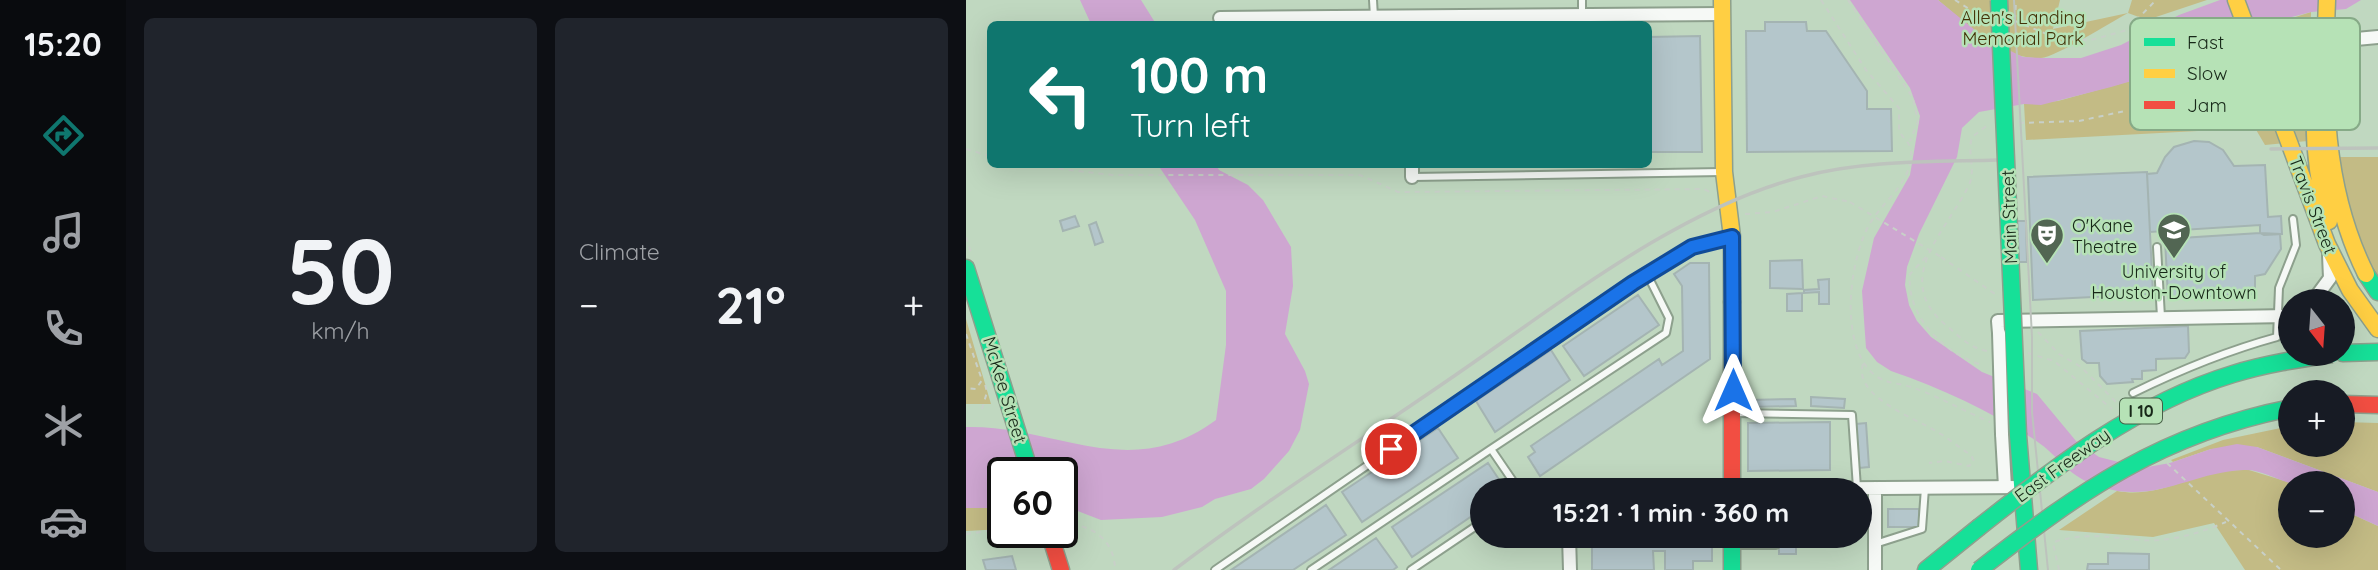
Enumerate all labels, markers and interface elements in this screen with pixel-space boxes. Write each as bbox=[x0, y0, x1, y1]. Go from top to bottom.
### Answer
park label: Allen's Landing Memorial Park bbox=[1961, 6, 2085, 50]
legend bbox=[2130, 18, 2360, 130]
text: 15:20 bbox=[24, 24, 102, 64]
text: Fast bbox=[2187, 30, 2224, 54]
text: 100 m bbox=[1130, 44, 1268, 105]
icon: left bbox=[1015, 49, 1106, 140]
text: Slow bbox=[2187, 61, 2228, 85]
text: Jam bbox=[2187, 93, 2227, 117]
text: Turn left bbox=[1130, 105, 1251, 145]
icon: directions bbox=[39, 111, 88, 160]
street label: Travis Street bbox=[2284, 153, 2342, 257]
street label: Main Street bbox=[1996, 170, 2022, 264]
icon: music bbox=[39, 208, 88, 257]
school or university icon: University of Houston-Downtown bbox=[2155, 211, 2193, 260]
text: 50 bbox=[286, 213, 395, 327]
place label: O'Kane Theatre bbox=[2072, 214, 2137, 258]
theatre icon: O'Kane Theatre bbox=[2028, 216, 2066, 265]
text: Climate bbox=[579, 237, 660, 266]
place label: University of Houston-Downtown bbox=[2091, 260, 2257, 304]
text: 21° bbox=[716, 272, 786, 337]
text: − bbox=[579, 281, 599, 329]
text: + bbox=[903, 281, 924, 329]
north arrow bbox=[2278, 289, 2356, 366]
map controls bbox=[2278, 289, 2355, 548]
icon: phone bbox=[39, 304, 88, 353]
text: km/h bbox=[311, 316, 370, 345]
street label: McKee Street bbox=[978, 334, 1032, 446]
position arrow bbox=[1696, 353, 1770, 427]
button: + bbox=[2278, 380, 2355, 457]
road number: I 10 bbox=[2120, 398, 2162, 424]
icon: climate bbox=[39, 401, 88, 450]
pin bbox=[1361, 419, 1421, 479]
street label: East Freeway bbox=[2010, 423, 2114, 507]
icon: arrive bbox=[1372, 430, 1410, 468]
speed limit sign: 60 bbox=[987, 457, 1078, 548]
button: − bbox=[2278, 471, 2355, 548]
text: 15:21 · 1 min · 360 m bbox=[1553, 496, 1789, 529]
icon: car bbox=[39, 497, 88, 546]

